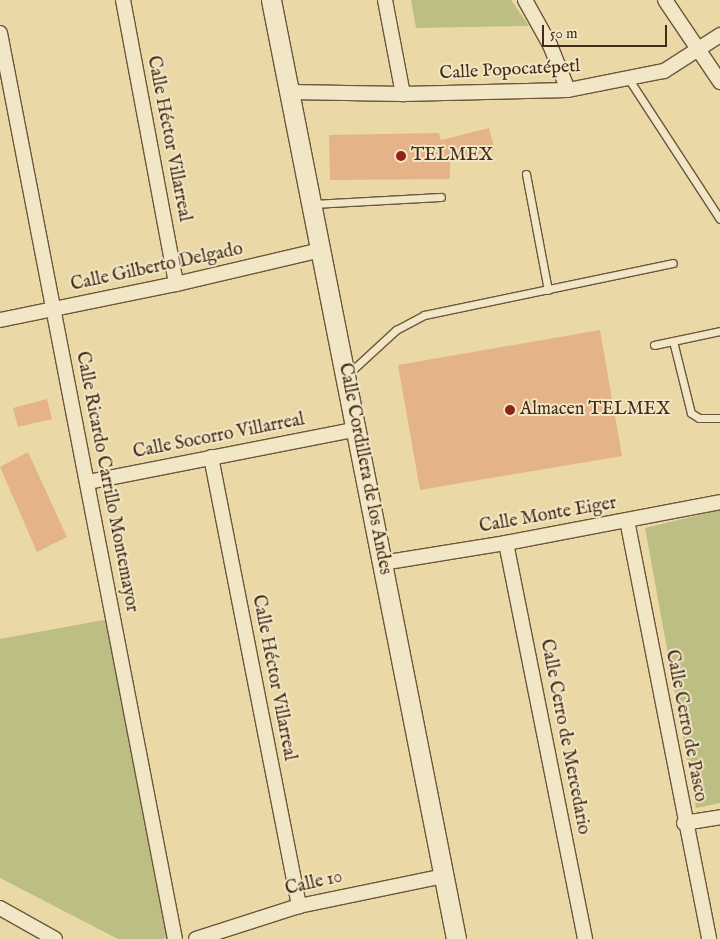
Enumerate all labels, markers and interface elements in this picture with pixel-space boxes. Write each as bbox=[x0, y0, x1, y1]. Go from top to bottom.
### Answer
scale bar bbox=[545, 15, 670, 47]
text: 50 m bbox=[550, 24, 578, 43]
street label: Calle Héctor Villarreal bbox=[141, 54, 195, 224]
street label: Calle Popocatépetl bbox=[439, 57, 581, 85]
place label: TELMEX bbox=[411, 145, 493, 167]
marker: TELMEX bbox=[395, 150, 407, 162]
street label: Calle Gilberto Delgado bbox=[69, 239, 245, 297]
street label: Calle Ricardo Carrillo Montemayor bbox=[70, 350, 142, 614]
street label: Calle Cordillera de los Andes bbox=[333, 361, 395, 577]
place label: Almacen TELMEX bbox=[520, 399, 671, 421]
marker: Almacen TELMEX bbox=[504, 404, 516, 416]
street label: Calle Socorro Villarreal bbox=[131, 410, 307, 464]
street label: Calle Monte Eiger bbox=[478, 493, 618, 539]
street label: Calle Héctor Villarreal bbox=[246, 593, 300, 763]
street label: Calle Cerro de Mercedario bbox=[534, 638, 594, 836]
street label: Calle Cerro de Pasco bbox=[660, 648, 710, 804]
street label: Calle 10 bbox=[283, 867, 345, 901]

